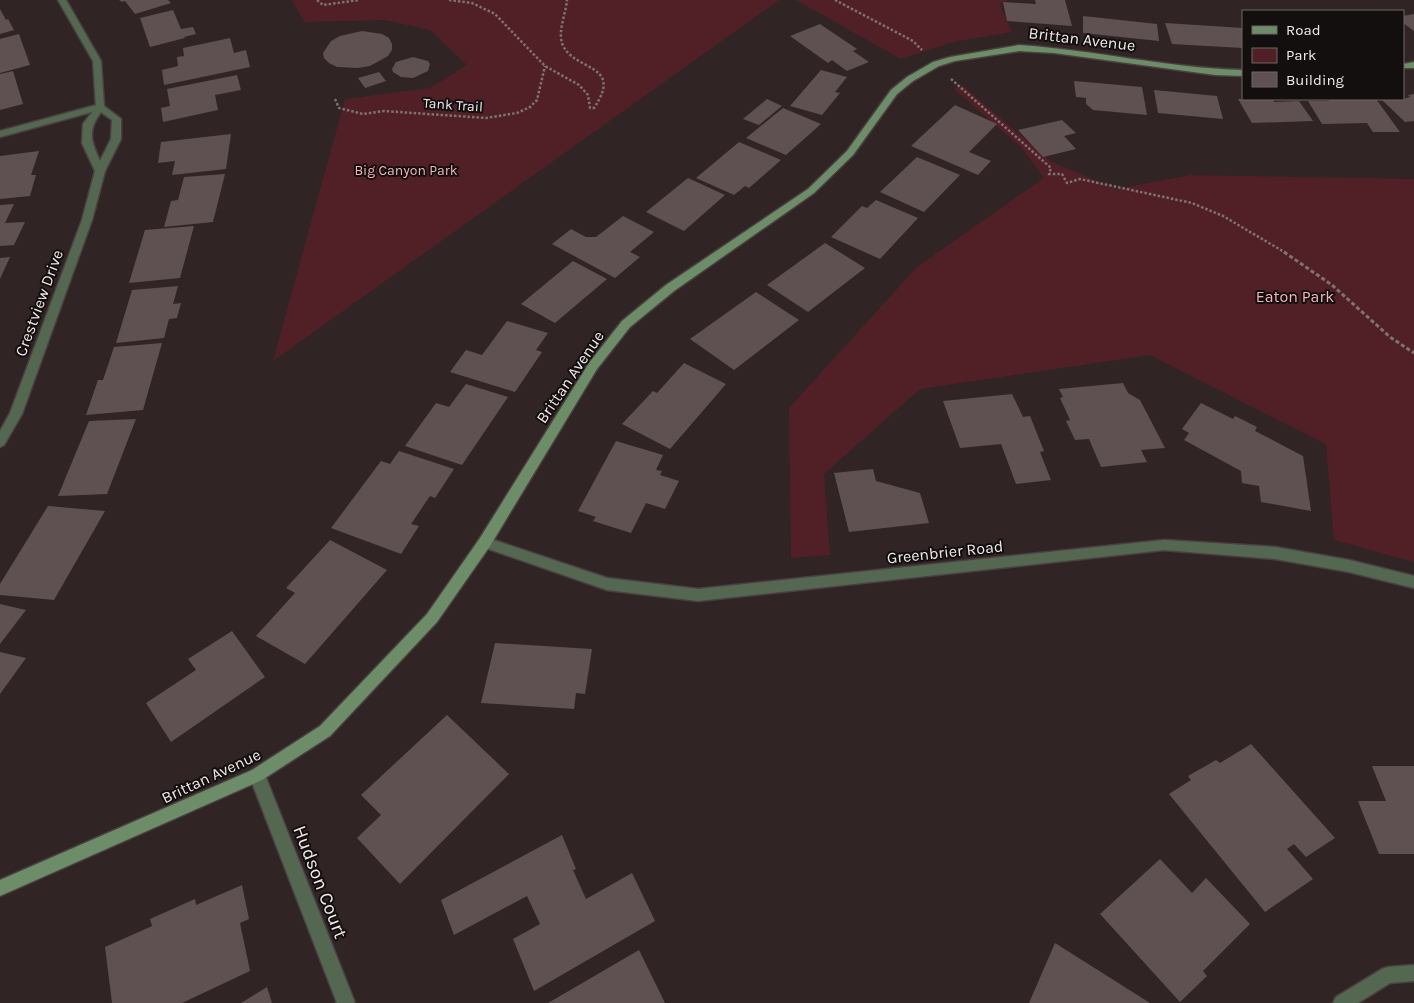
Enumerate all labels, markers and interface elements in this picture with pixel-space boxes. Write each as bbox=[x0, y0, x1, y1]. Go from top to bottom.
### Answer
legend bbox=[1242, 10, 1404, 100]
text: Road bbox=[1286, 21, 1321, 39]
street label: Brittan Avenue bbox=[1028, 23, 1136, 55]
text: Park bbox=[1286, 46, 1316, 64]
text: Building bbox=[1286, 71, 1344, 89]
street label: Tank Trail bbox=[422, 94, 484, 116]
park label: Big Canyon Park bbox=[354, 162, 458, 179]
street label: Crestview Drive bbox=[11, 247, 67, 359]
park label: Eaton Park bbox=[1256, 287, 1334, 306]
street label: Brittan Avenue bbox=[532, 327, 608, 427]
street label: Greenbrier Road bbox=[886, 536, 1004, 568]
street label: Brittan Avenue bbox=[158, 745, 264, 807]
street label: Hudson Court bbox=[288, 822, 352, 942]

